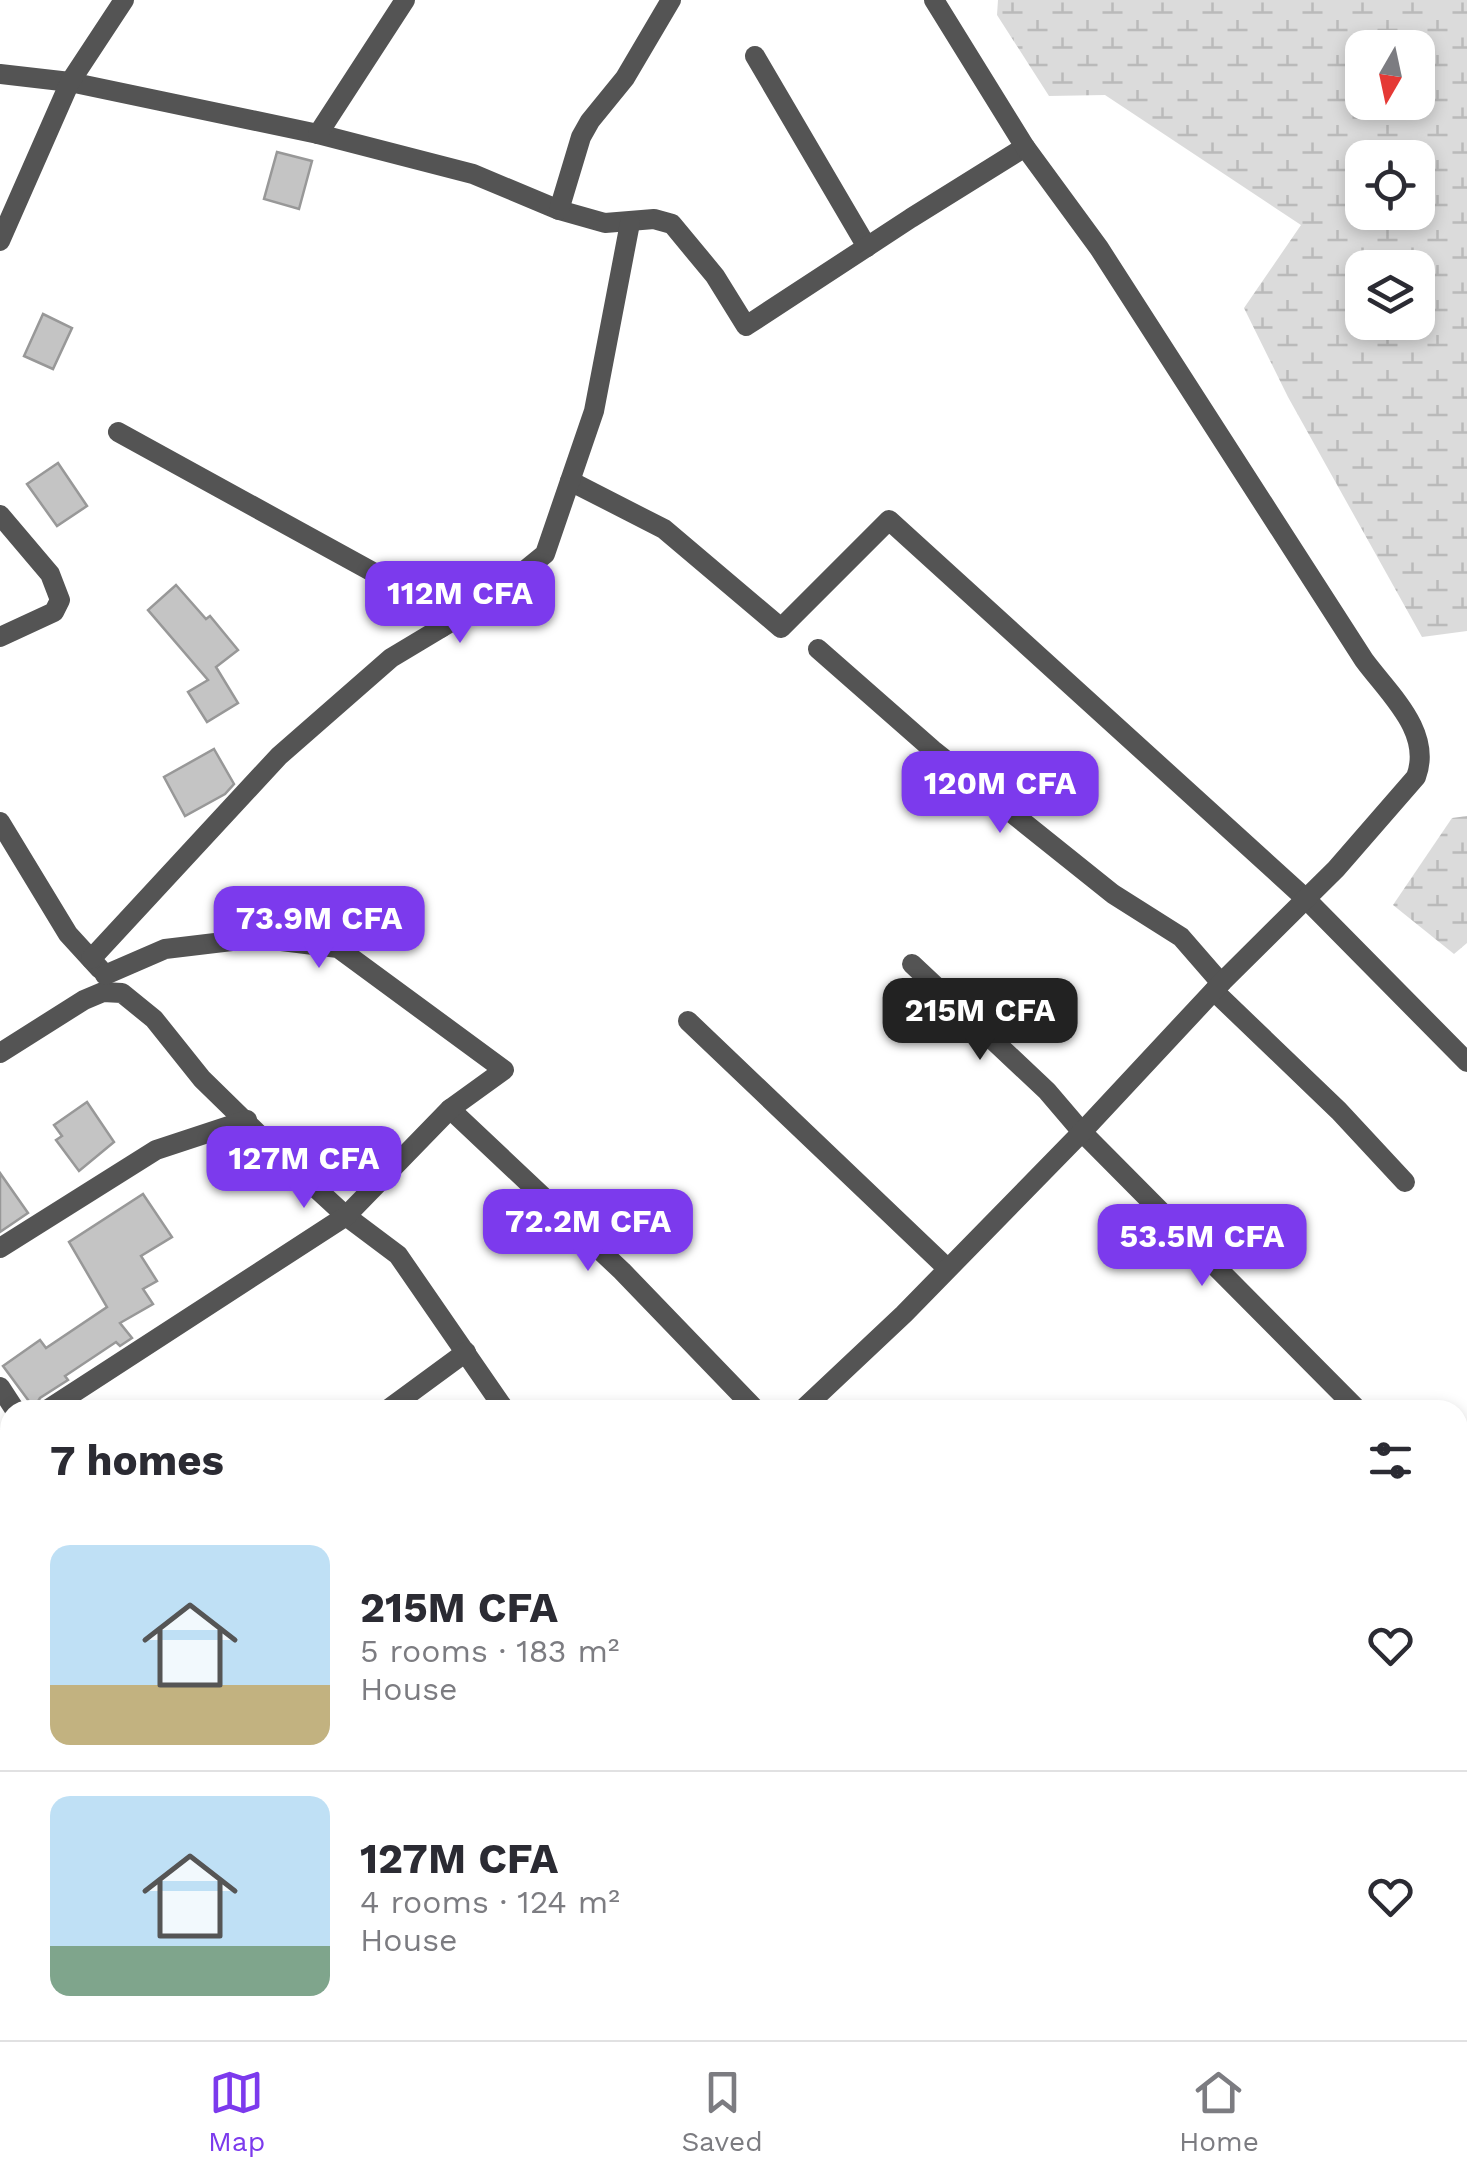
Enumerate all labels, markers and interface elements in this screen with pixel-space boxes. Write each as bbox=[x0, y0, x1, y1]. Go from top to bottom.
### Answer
north arrow bbox=[1345, 30, 1435, 120]
map controls bbox=[1345, 30, 1435, 340]
button: locate bbox=[1345, 140, 1435, 230]
button: layers bbox=[1345, 250, 1435, 340]
pin: 112M CFA bbox=[357, 561, 563, 646]
text: 112M CFA bbox=[387, 574, 533, 612]
pin: 120M CFA bbox=[897, 751, 1103, 836]
text: 120M CFA bbox=[924, 764, 1076, 802]
pin: 73.9M CFA bbox=[205, 886, 433, 971]
text: 73.9M CFA bbox=[236, 899, 402, 937]
pin: 215M CFA bbox=[877, 978, 1083, 1063]
text: 215M CFA bbox=[905, 991, 1055, 1029]
pin: 127M CFA bbox=[201, 1126, 407, 1211]
text: 127M CFA bbox=[228, 1139, 380, 1177]
pin: 72.2M CFA bbox=[474, 1189, 702, 1274]
text: 72.2M CFA bbox=[505, 1202, 671, 1240]
pin: 53.5M CFA bbox=[1088, 1204, 1316, 1289]
text: 53.5M CFA bbox=[1120, 1217, 1284, 1255]
icon: filters bbox=[1363, 1433, 1418, 1488]
text: 7 homes bbox=[50, 1436, 224, 1485]
text: 215M CFA bbox=[360, 1583, 558, 1632]
icon: home bbox=[130, 1585, 250, 1705]
icon: heart bbox=[1363, 1618, 1418, 1673]
text: 5 rooms · 183 m² bbox=[360, 1632, 620, 1670]
text: House bbox=[360, 1670, 458, 1708]
text: 127M CFA bbox=[360, 1834, 558, 1883]
icon: home bbox=[130, 1836, 250, 1956]
icon: heart bbox=[1363, 1869, 1418, 1924]
text: 4 rooms · 124 m² bbox=[360, 1883, 620, 1921]
text: House bbox=[360, 1921, 458, 1959]
tab: Map bbox=[208, 2065, 265, 2158]
tab: Saved bbox=[681, 2065, 763, 2158]
tab: Home bbox=[1179, 2065, 1259, 2158]

